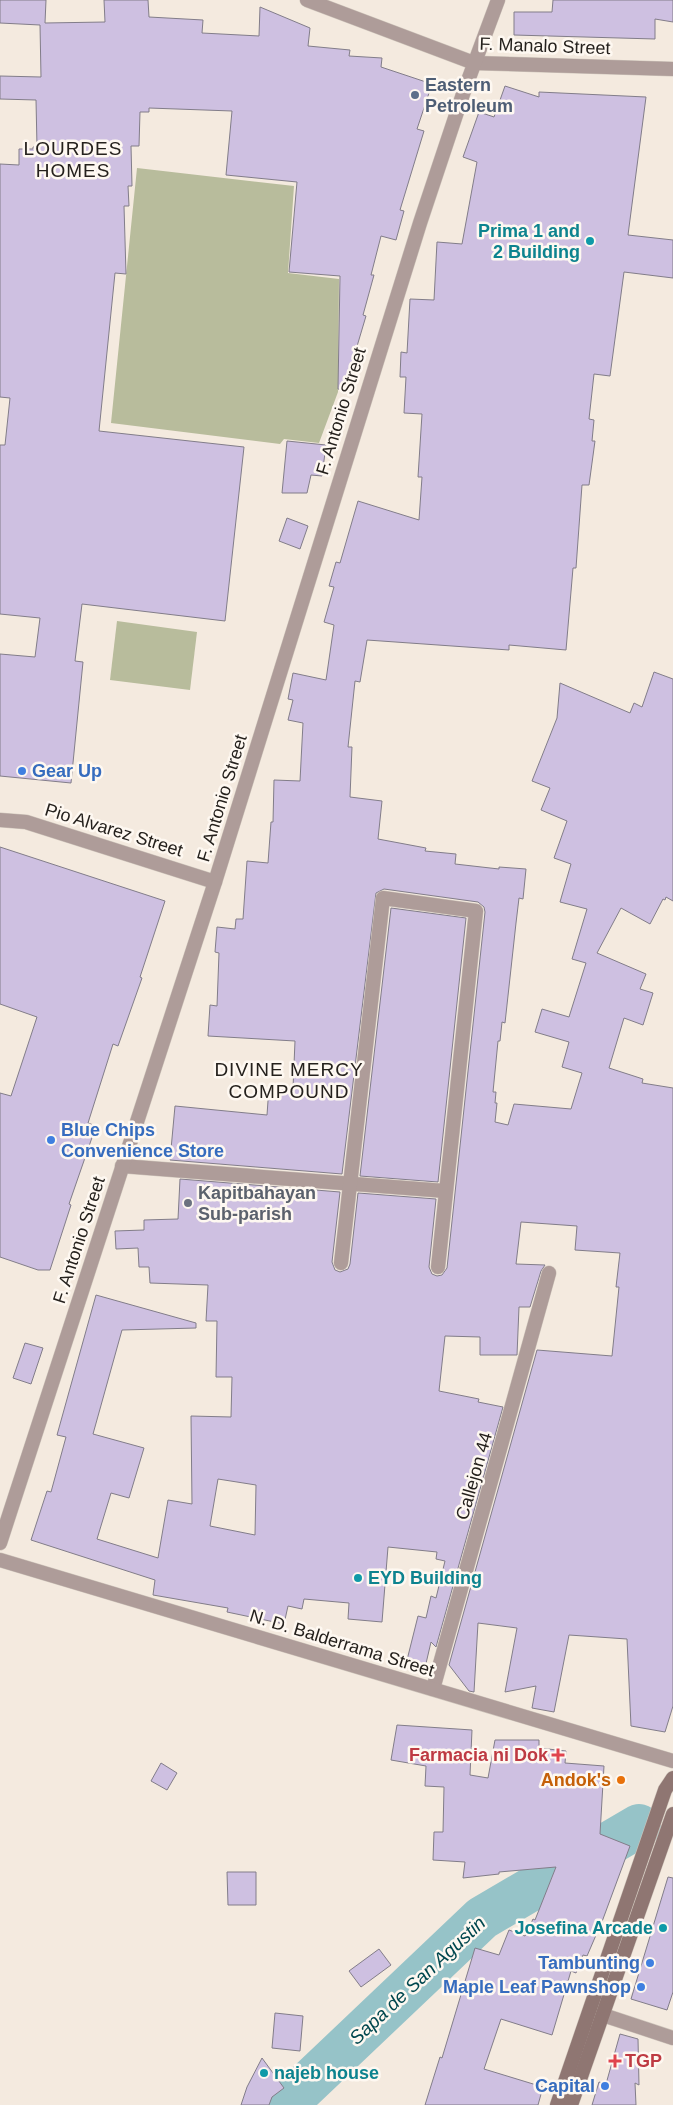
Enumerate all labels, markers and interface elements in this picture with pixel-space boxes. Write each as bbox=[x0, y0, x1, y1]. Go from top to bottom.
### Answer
street label: F. Manalo Street bbox=[479, 34, 611, 58]
place label: Eastern Petroleum bbox=[425, 75, 513, 116]
marker: Eastern Petroleum bbox=[409, 89, 421, 101]
district label: LOURDES HOMES bbox=[24, 138, 122, 181]
place label: Prima 1 and 2 Building bbox=[478, 221, 580, 262]
marker: Prima 1 and 2 Building bbox=[584, 235, 596, 247]
street label: F. Antonio Street bbox=[312, 345, 370, 477]
street label: F. Antonio Street bbox=[193, 732, 251, 864]
place label: Gear Up bbox=[32, 761, 102, 781]
marker: Gear Up bbox=[16, 765, 28, 777]
street label: Pio Alvarez Street bbox=[43, 800, 185, 860]
district label: DIVINE MERCY COMPOUND bbox=[214, 1059, 364, 1102]
place label: Blue Chips Convenience Store bbox=[61, 1120, 224, 1161]
marker: Blue Chips Convenience Store bbox=[45, 1134, 57, 1146]
street label: F. Antonio Street bbox=[49, 1174, 109, 1306]
place label: Kapitbahayan Sub-parish bbox=[198, 1183, 316, 1224]
marker: Kapitbahayan Sub-parish bbox=[182, 1197, 194, 1209]
street label: Callejon 44 bbox=[452, 1430, 496, 1522]
place label: EYD Building bbox=[368, 1568, 482, 1588]
marker: EYD Building bbox=[352, 1572, 364, 1584]
street label: N. D. Balderrama Street bbox=[247, 1605, 437, 1681]
place label: Farmacia ni Dok bbox=[409, 1745, 549, 1765]
marker: Farmacia ni Dok bbox=[552, 1749, 564, 1761]
place label: Andok's bbox=[541, 1770, 611, 1790]
marker: Andok's bbox=[615, 1774, 627, 1786]
water label: Sapa de San Agustin bbox=[345, 1912, 490, 2049]
place label: Josefina Arcade bbox=[515, 1918, 653, 1938]
marker: Josefina Arcade bbox=[657, 1922, 669, 1934]
place label: Tambunting bbox=[538, 1953, 640, 1973]
marker: Tambunting bbox=[644, 1957, 656, 1969]
place label: Maple Leaf Pawnshop bbox=[443, 1977, 631, 1997]
marker: Maple Leaf Pawnshop bbox=[635, 1981, 647, 1993]
place label: TGP bbox=[625, 2051, 662, 2071]
marker: TGP bbox=[609, 2055, 621, 2067]
place label: najeb house bbox=[274, 2063, 379, 2083]
marker: najeb house bbox=[258, 2067, 270, 2079]
place label: Capital bbox=[535, 2076, 595, 2096]
marker: Capital bbox=[599, 2080, 611, 2092]

